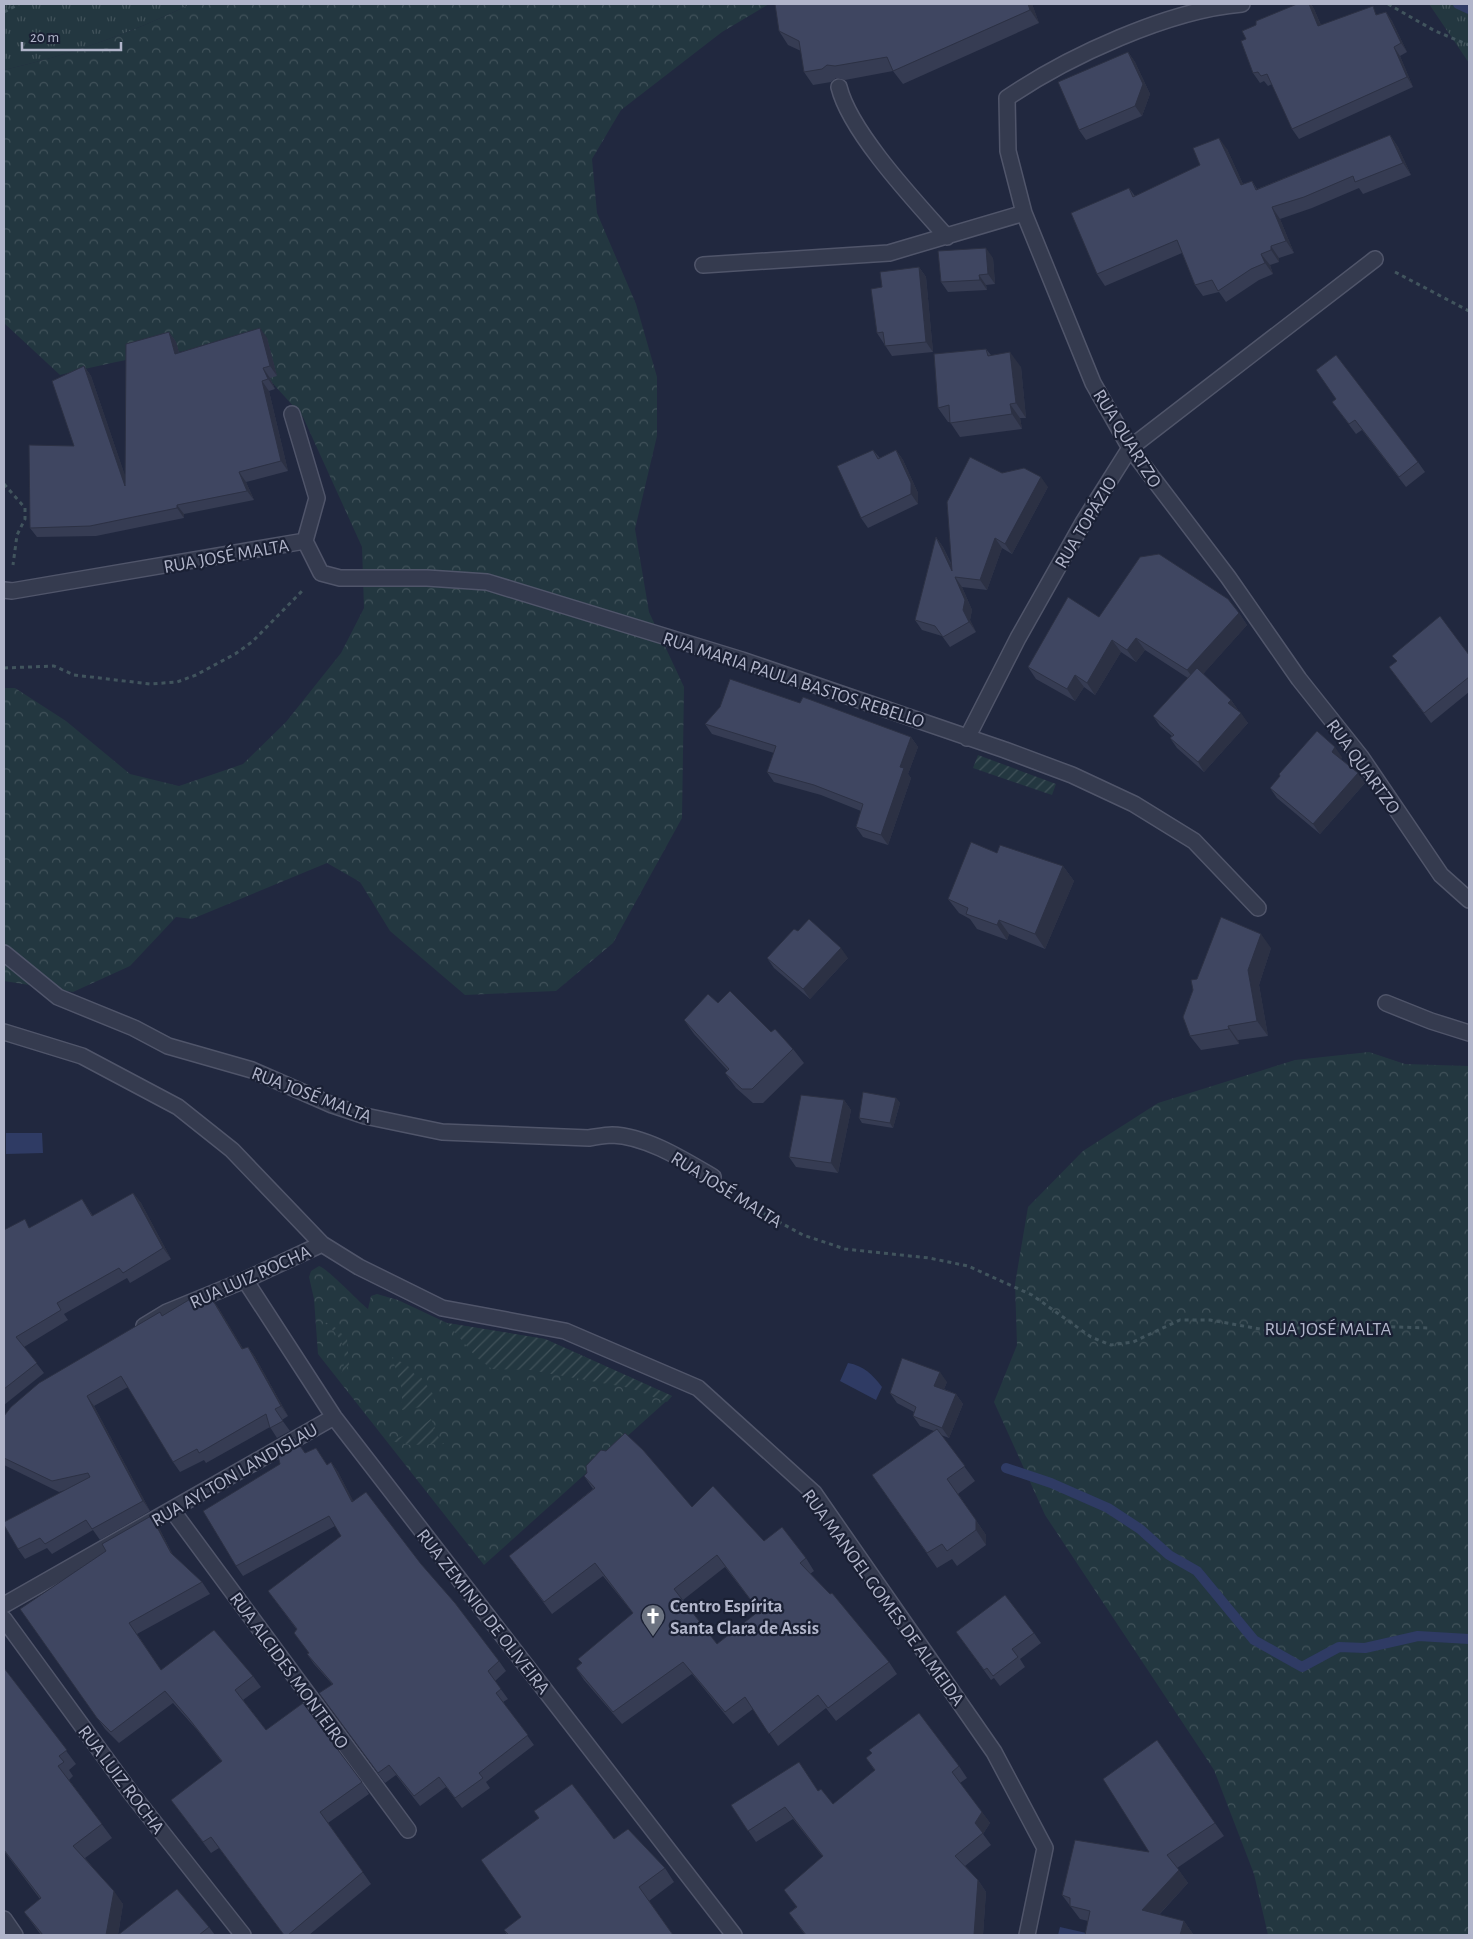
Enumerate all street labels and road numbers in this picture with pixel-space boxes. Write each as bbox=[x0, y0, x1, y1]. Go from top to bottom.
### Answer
street label: RUA QUARTZO bbox=[1089, 386, 1164, 491]
street label: RUA TOPÁZIO bbox=[1050, 473, 1121, 572]
street label: RUA JOSÉ MALTA bbox=[162, 534, 290, 577]
street label: RUA MARIA PAULA BASTOS REBELLO bbox=[660, 629, 927, 732]
street label: RUA QUARTZO bbox=[1322, 716, 1403, 818]
street label: RUA JOSÉ MALTA bbox=[249, 1062, 375, 1127]
street label: RUA JOSÉ MALTA bbox=[667, 1147, 786, 1232]
street label: RUA LUIZ ROCHA bbox=[187, 1242, 314, 1313]
street label: RUA JOSÉ MALTA bbox=[1265, 1318, 1391, 1339]
street label: RUA AYLTON LANDISLAU bbox=[148, 1420, 321, 1531]
street label: RUA MANOEL GOMES DE ALMEIDA bbox=[798, 1486, 968, 1710]
street label: RUA ZEMINIO DE OLIVEIRA bbox=[413, 1526, 553, 1698]
street label: RUA ALCIDES MONTEIRO bbox=[226, 1589, 352, 1753]
street label: RUA LUIZ ROCHA bbox=[74, 1722, 168, 1838]

